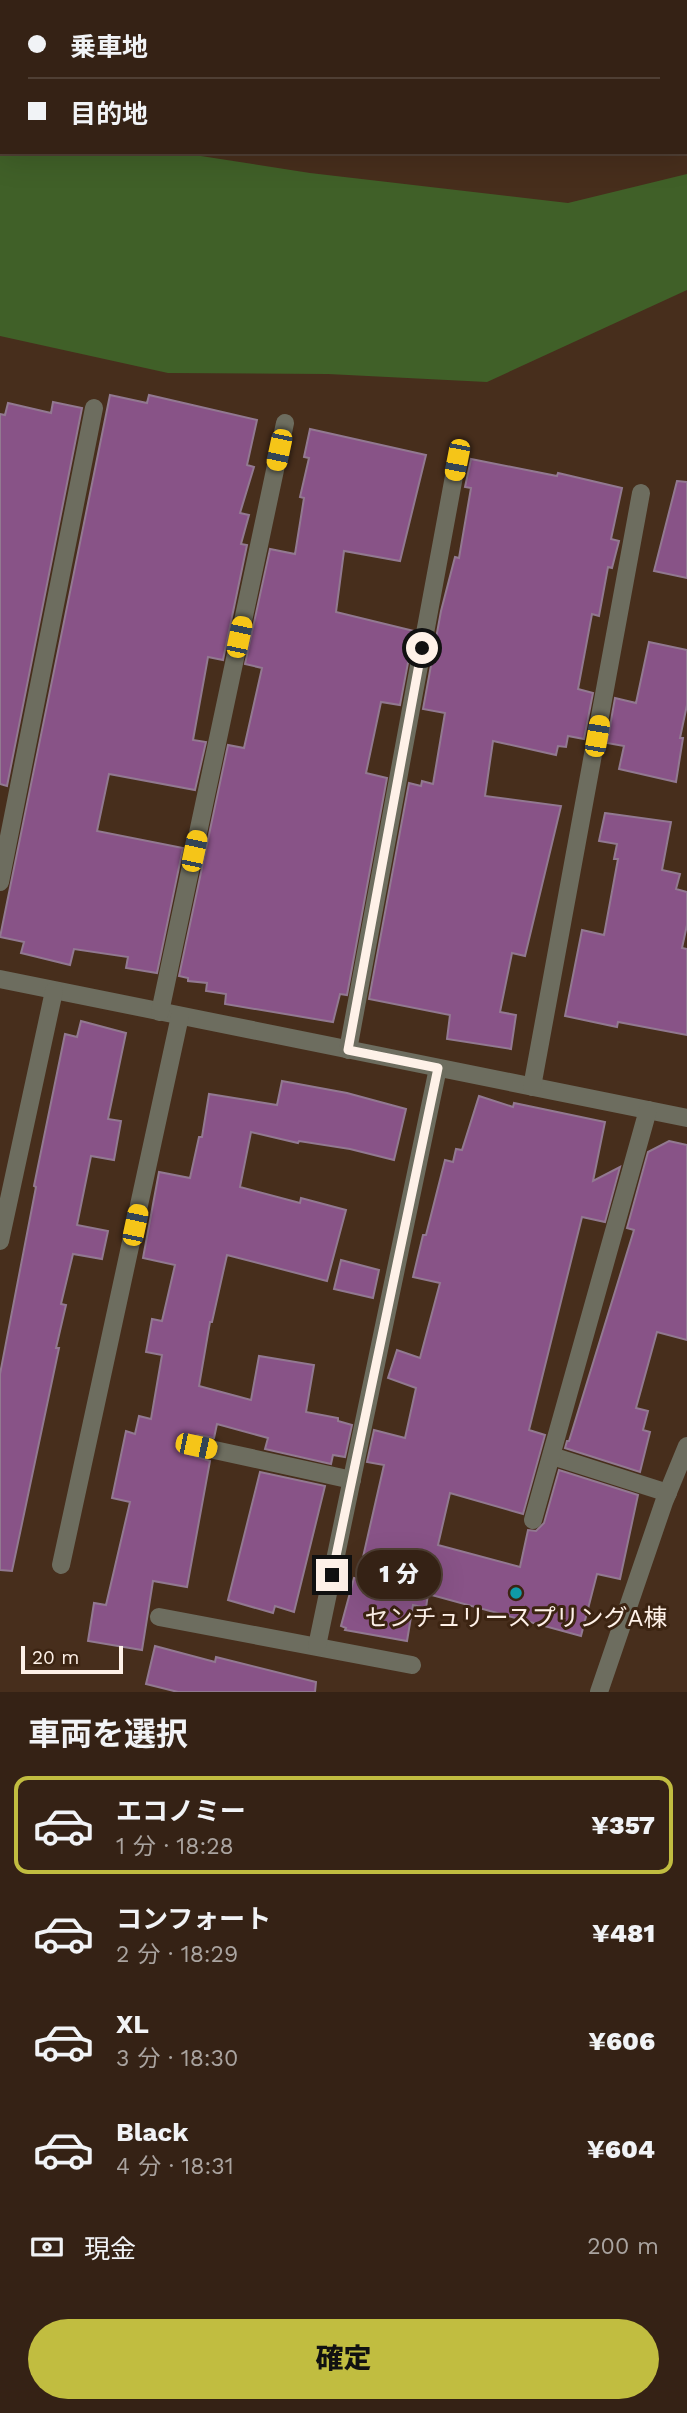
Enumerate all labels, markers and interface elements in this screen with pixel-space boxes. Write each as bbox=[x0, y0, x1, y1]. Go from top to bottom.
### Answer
text: 乗車地 bbox=[70, 32, 148, 62]
text: 目的地 bbox=[70, 99, 148, 129]
car bbox=[265, 427, 294, 473]
car bbox=[443, 437, 472, 483]
car bbox=[225, 614, 254, 660]
route start bbox=[406, 632, 438, 664]
car bbox=[584, 713, 611, 759]
car bbox=[180, 828, 209, 874]
car bbox=[121, 1202, 150, 1248]
car bbox=[174, 1431, 219, 1461]
callout: 1 分 bbox=[356, 1550, 440, 1600]
route end bbox=[316, 1559, 348, 1591]
text: 1 分 bbox=[379, 1561, 419, 1588]
marker: センチュリースプリングA棟 bbox=[508, 1585, 524, 1601]
place label: センチュリースプリングA棟 bbox=[365, 1604, 667, 1632]
scale bar bbox=[21, 1643, 122, 1675]
text: 20 m bbox=[32, 1646, 79, 1669]
text: 車両を選択 bbox=[28, 1715, 188, 1753]
icon: car bbox=[32, 1794, 95, 1857]
text: エコノミー bbox=[116, 1796, 246, 1826]
text: ¥357 bbox=[591, 1810, 655, 1840]
text: 1 分 · 18:28 bbox=[116, 1833, 234, 1860]
icon: car bbox=[32, 1902, 95, 1965]
text: コンフォート bbox=[116, 1904, 271, 1934]
text: ¥481 bbox=[592, 1918, 655, 1948]
text: 2 分 · 18:29 bbox=[116, 1941, 238, 1968]
text: XL bbox=[116, 2009, 149, 2039]
icon: car bbox=[32, 2010, 95, 2073]
text: ¥606 bbox=[588, 2026, 655, 2056]
text: 3 分 · 18:30 bbox=[116, 2045, 238, 2072]
text: Black bbox=[116, 2117, 188, 2147]
icon: car bbox=[32, 2118, 95, 2181]
text: ¥604 bbox=[587, 2134, 655, 2164]
text: 4 分 · 18:31 bbox=[116, 2153, 234, 2180]
icon: cash bbox=[28, 2228, 66, 2266]
text: 200 m bbox=[587, 2233, 659, 2260]
text: 現金 bbox=[84, 2234, 136, 2264]
button: 確定 bbox=[28, 2319, 659, 2399]

